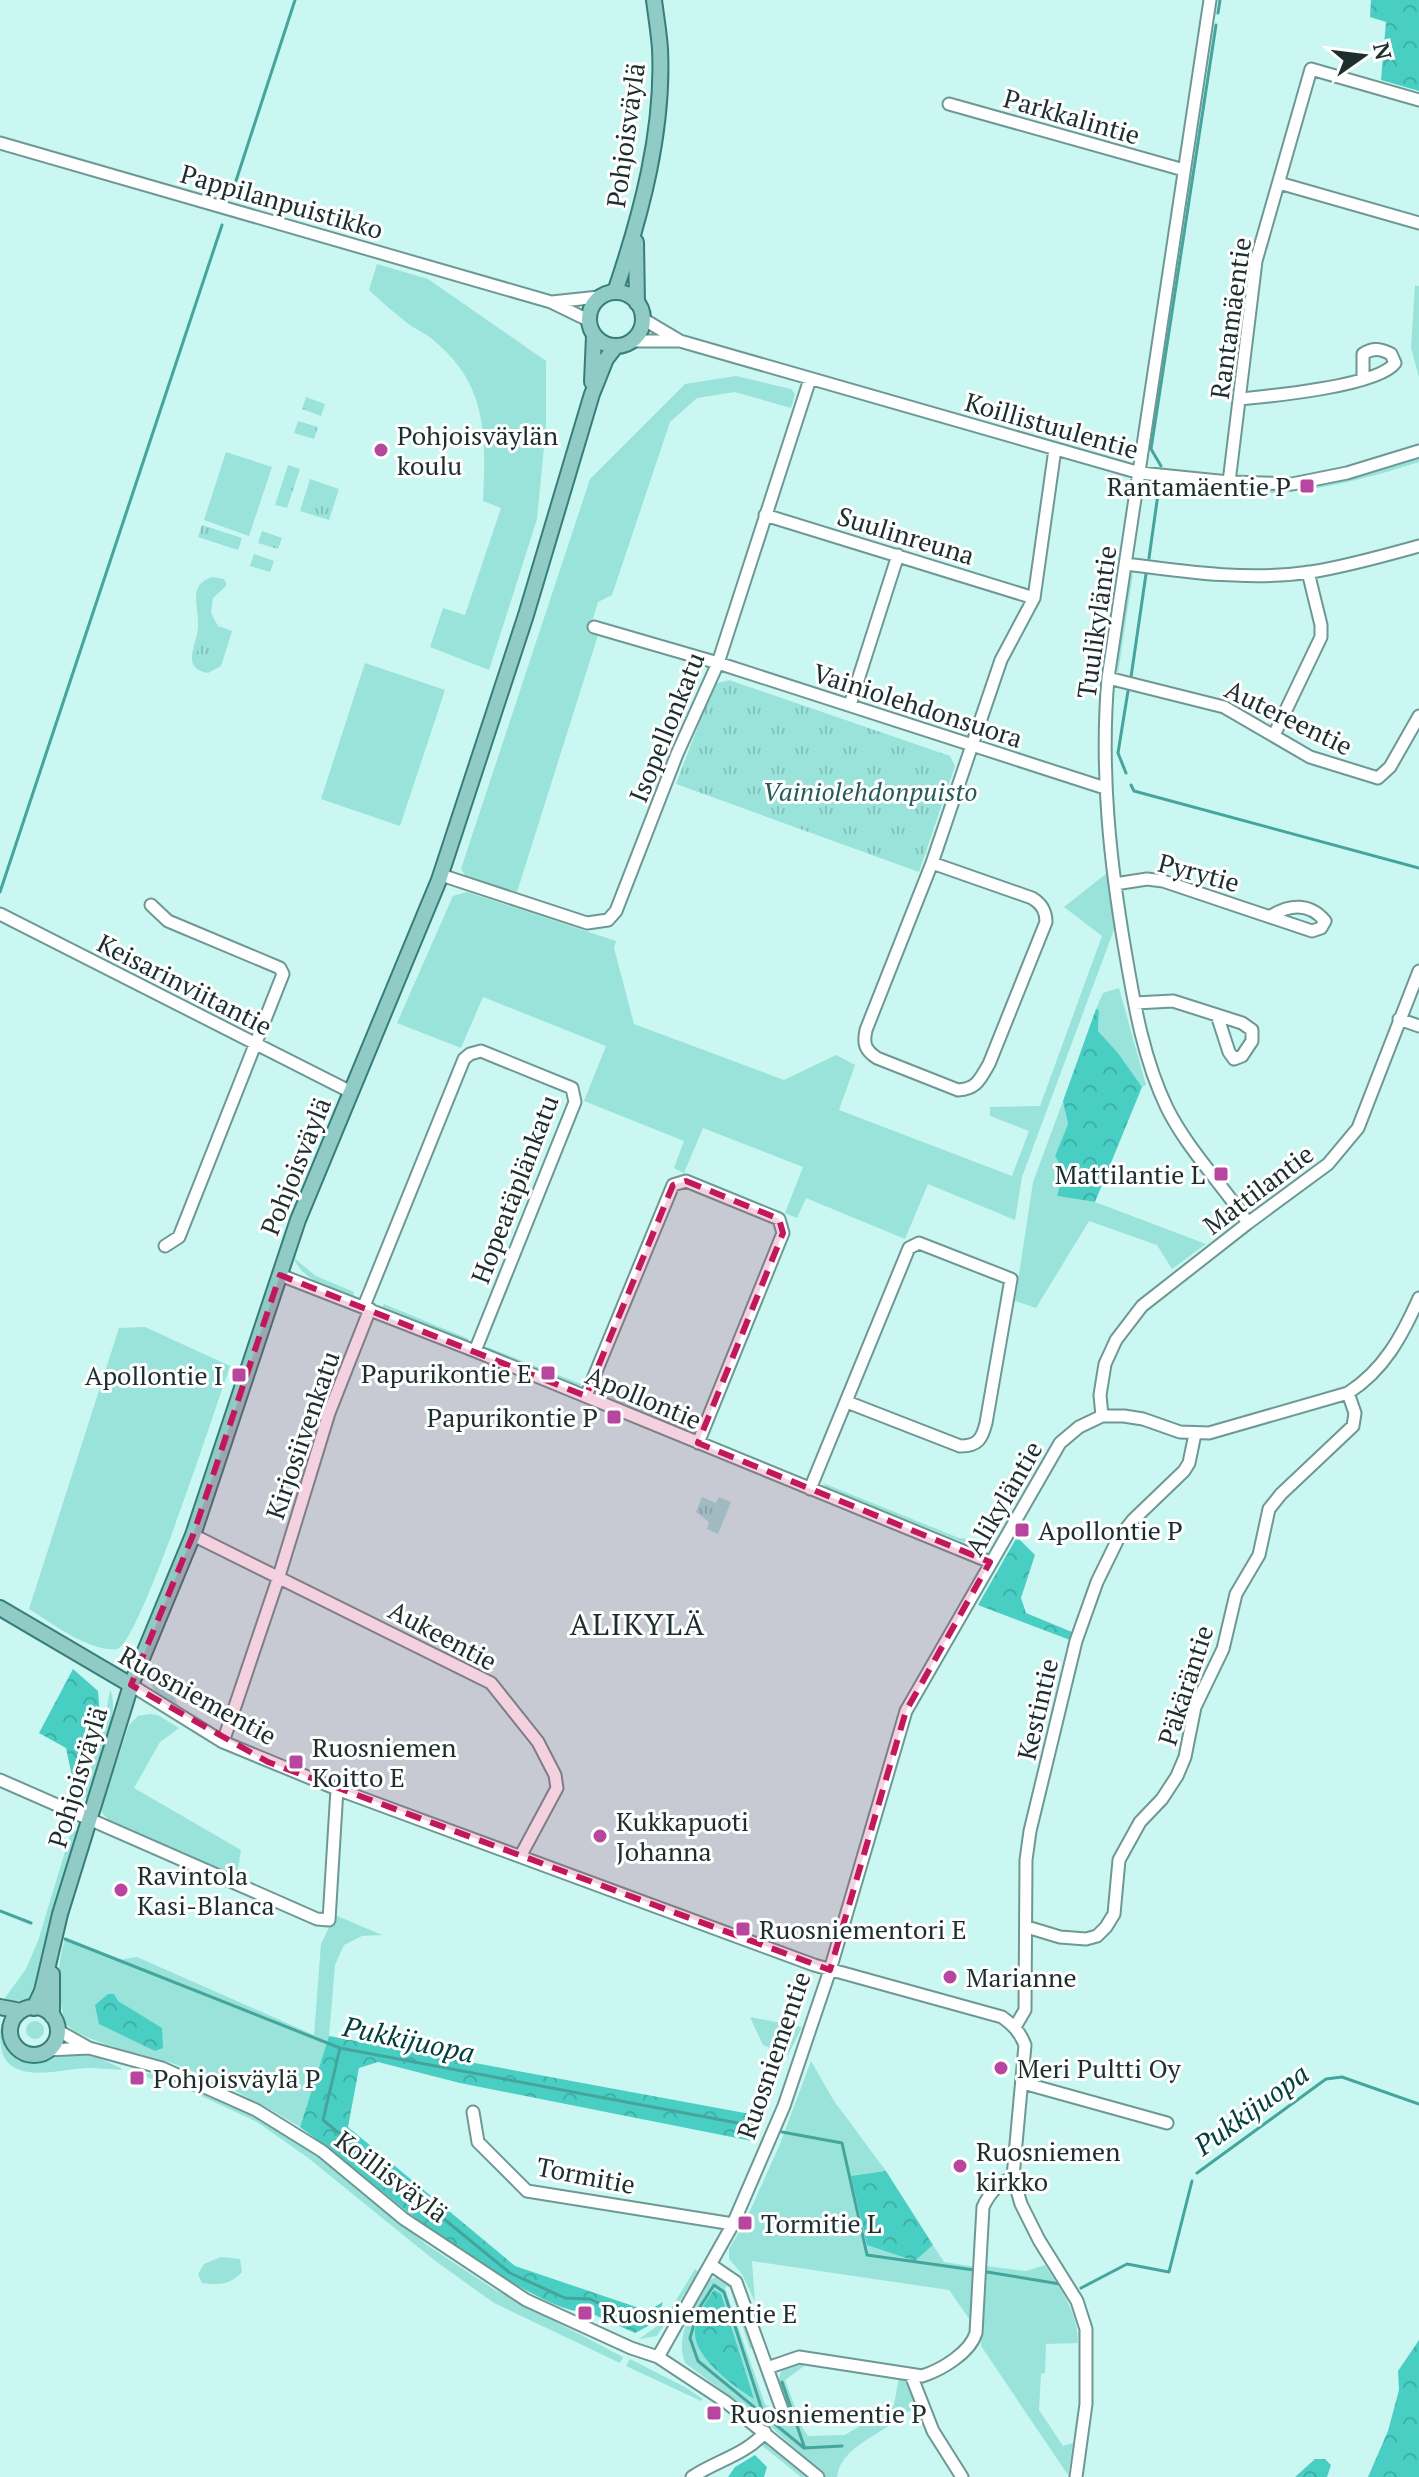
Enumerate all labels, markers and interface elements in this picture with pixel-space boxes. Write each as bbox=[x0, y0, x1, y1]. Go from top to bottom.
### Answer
north arrow bbox=[1323, 16, 1403, 96]
text: N bbox=[1367, 39, 1399, 63]
street label: Pohjoisväylä bbox=[598, 60, 652, 210]
street label: Parkkalintie bbox=[1000, 80, 1144, 152]
street label: Pappilanpuistikko bbox=[177, 156, 387, 246]
street label: Rantamäentie bbox=[1202, 235, 1258, 401]
street label: Koillistuulentie bbox=[961, 384, 1143, 466]
place label: Pohjoisväylän koulu bbox=[397, 418, 558, 482]
marker: Pohjoisväylän koulu bbox=[372, 441, 390, 459]
place label: Rantamäentie P bbox=[1107, 469, 1291, 503]
marker: Rantamäentie P bbox=[1298, 477, 1316, 495]
street label: Suulinreuna bbox=[833, 498, 979, 572]
street label: Tuulikyläntie bbox=[1068, 543, 1124, 701]
street label: Isopellonkatu bbox=[620, 647, 712, 807]
street label: Vainiolehdonsuora bbox=[809, 655, 1027, 755]
street label: Autereentie bbox=[1220, 672, 1358, 762]
park label: Vainiolehdonpuisto bbox=[763, 774, 978, 808]
street label: Pyrytie bbox=[1155, 845, 1243, 899]
street label: Keisarinviitantie bbox=[92, 925, 278, 1043]
street label: Hopeatäplänkatu bbox=[462, 1090, 566, 1288]
street label: Pohjoisväylä bbox=[252, 1092, 338, 1240]
street label: Mattilantie bbox=[1196, 1136, 1320, 1242]
place label: Mattilantie L bbox=[1055, 1157, 1205, 1191]
marker: Mattilantie L bbox=[1212, 1165, 1230, 1183]
street label: Kirjosiivenkatu bbox=[257, 1346, 347, 1524]
place label: Papurikontie E bbox=[361, 1356, 532, 1390]
street label: Apollontie bbox=[581, 1357, 707, 1437]
place label: Apollontie I bbox=[85, 1358, 223, 1392]
marker: Papurikontie E bbox=[539, 1364, 557, 1382]
marker: Apollontie I bbox=[230, 1366, 248, 1384]
place label: Papurikontie P bbox=[427, 1400, 598, 1434]
marker: Papurikontie P bbox=[605, 1408, 623, 1426]
street label: Alikyläntie bbox=[957, 1435, 1049, 1561]
place label: Apollontie P bbox=[1038, 1513, 1183, 1547]
marker: Apollontie P bbox=[1013, 1521, 1031, 1539]
street label: Aukeentie bbox=[383, 1592, 503, 1678]
district label: ALIKYLÄ bbox=[570, 1604, 706, 1644]
street label: Päkäräntie bbox=[1150, 1621, 1220, 1749]
street label: Ruosniementie bbox=[113, 1638, 283, 1752]
street label: Kestintie bbox=[1009, 1655, 1065, 1763]
street label: Pohjoisväylä bbox=[39, 1702, 115, 1852]
place label: Ruosniemen Koitto E bbox=[312, 1730, 456, 1794]
marker: Ruosniemen Koitto E bbox=[287, 1753, 305, 1771]
place label: Kukkapuoti Johanna bbox=[616, 1804, 749, 1868]
marker: Kukkapuoti Johanna bbox=[591, 1827, 609, 1845]
place label: Ravintola Kasi-Blanca bbox=[137, 1858, 275, 1922]
marker: Ravintola Kasi-Blanca bbox=[112, 1881, 130, 1899]
place label: Ruosniementori E bbox=[759, 1912, 967, 1946]
marker: Ruosniementori E bbox=[734, 1920, 752, 1938]
place label: Marianne bbox=[966, 1960, 1077, 1994]
street label: Ruosniementie bbox=[728, 1967, 818, 2143]
marker: Marianne bbox=[941, 1968, 959, 1986]
water label: Pukkijuopa bbox=[339, 2007, 478, 2071]
place label: Meri Pultti Oy bbox=[1017, 2051, 1182, 2085]
water label: Pukkijuopa bbox=[1185, 2055, 1316, 2164]
marker: Meri Pultti Oy bbox=[992, 2059, 1010, 2077]
place label: Pohjoisväylä P bbox=[153, 2061, 321, 2095]
marker: Pohjoisväylä P bbox=[128, 2069, 146, 2087]
street label: Koillisväylä bbox=[329, 2122, 455, 2230]
place label: Ruosniemen kirkko bbox=[976, 2134, 1120, 2198]
street label: Tormitie bbox=[534, 2149, 638, 2201]
marker: Ruosniemen kirkko bbox=[951, 2157, 969, 2175]
place label: Tormitie L bbox=[761, 2206, 881, 2240]
marker: Tormitie L bbox=[736, 2214, 754, 2232]
place label: Ruosniementie E bbox=[601, 2296, 797, 2330]
marker: Ruosniementie E bbox=[576, 2304, 594, 2322]
place label: Ruosniementie P bbox=[730, 2396, 927, 2430]
marker: Ruosniementie P bbox=[705, 2404, 723, 2422]

